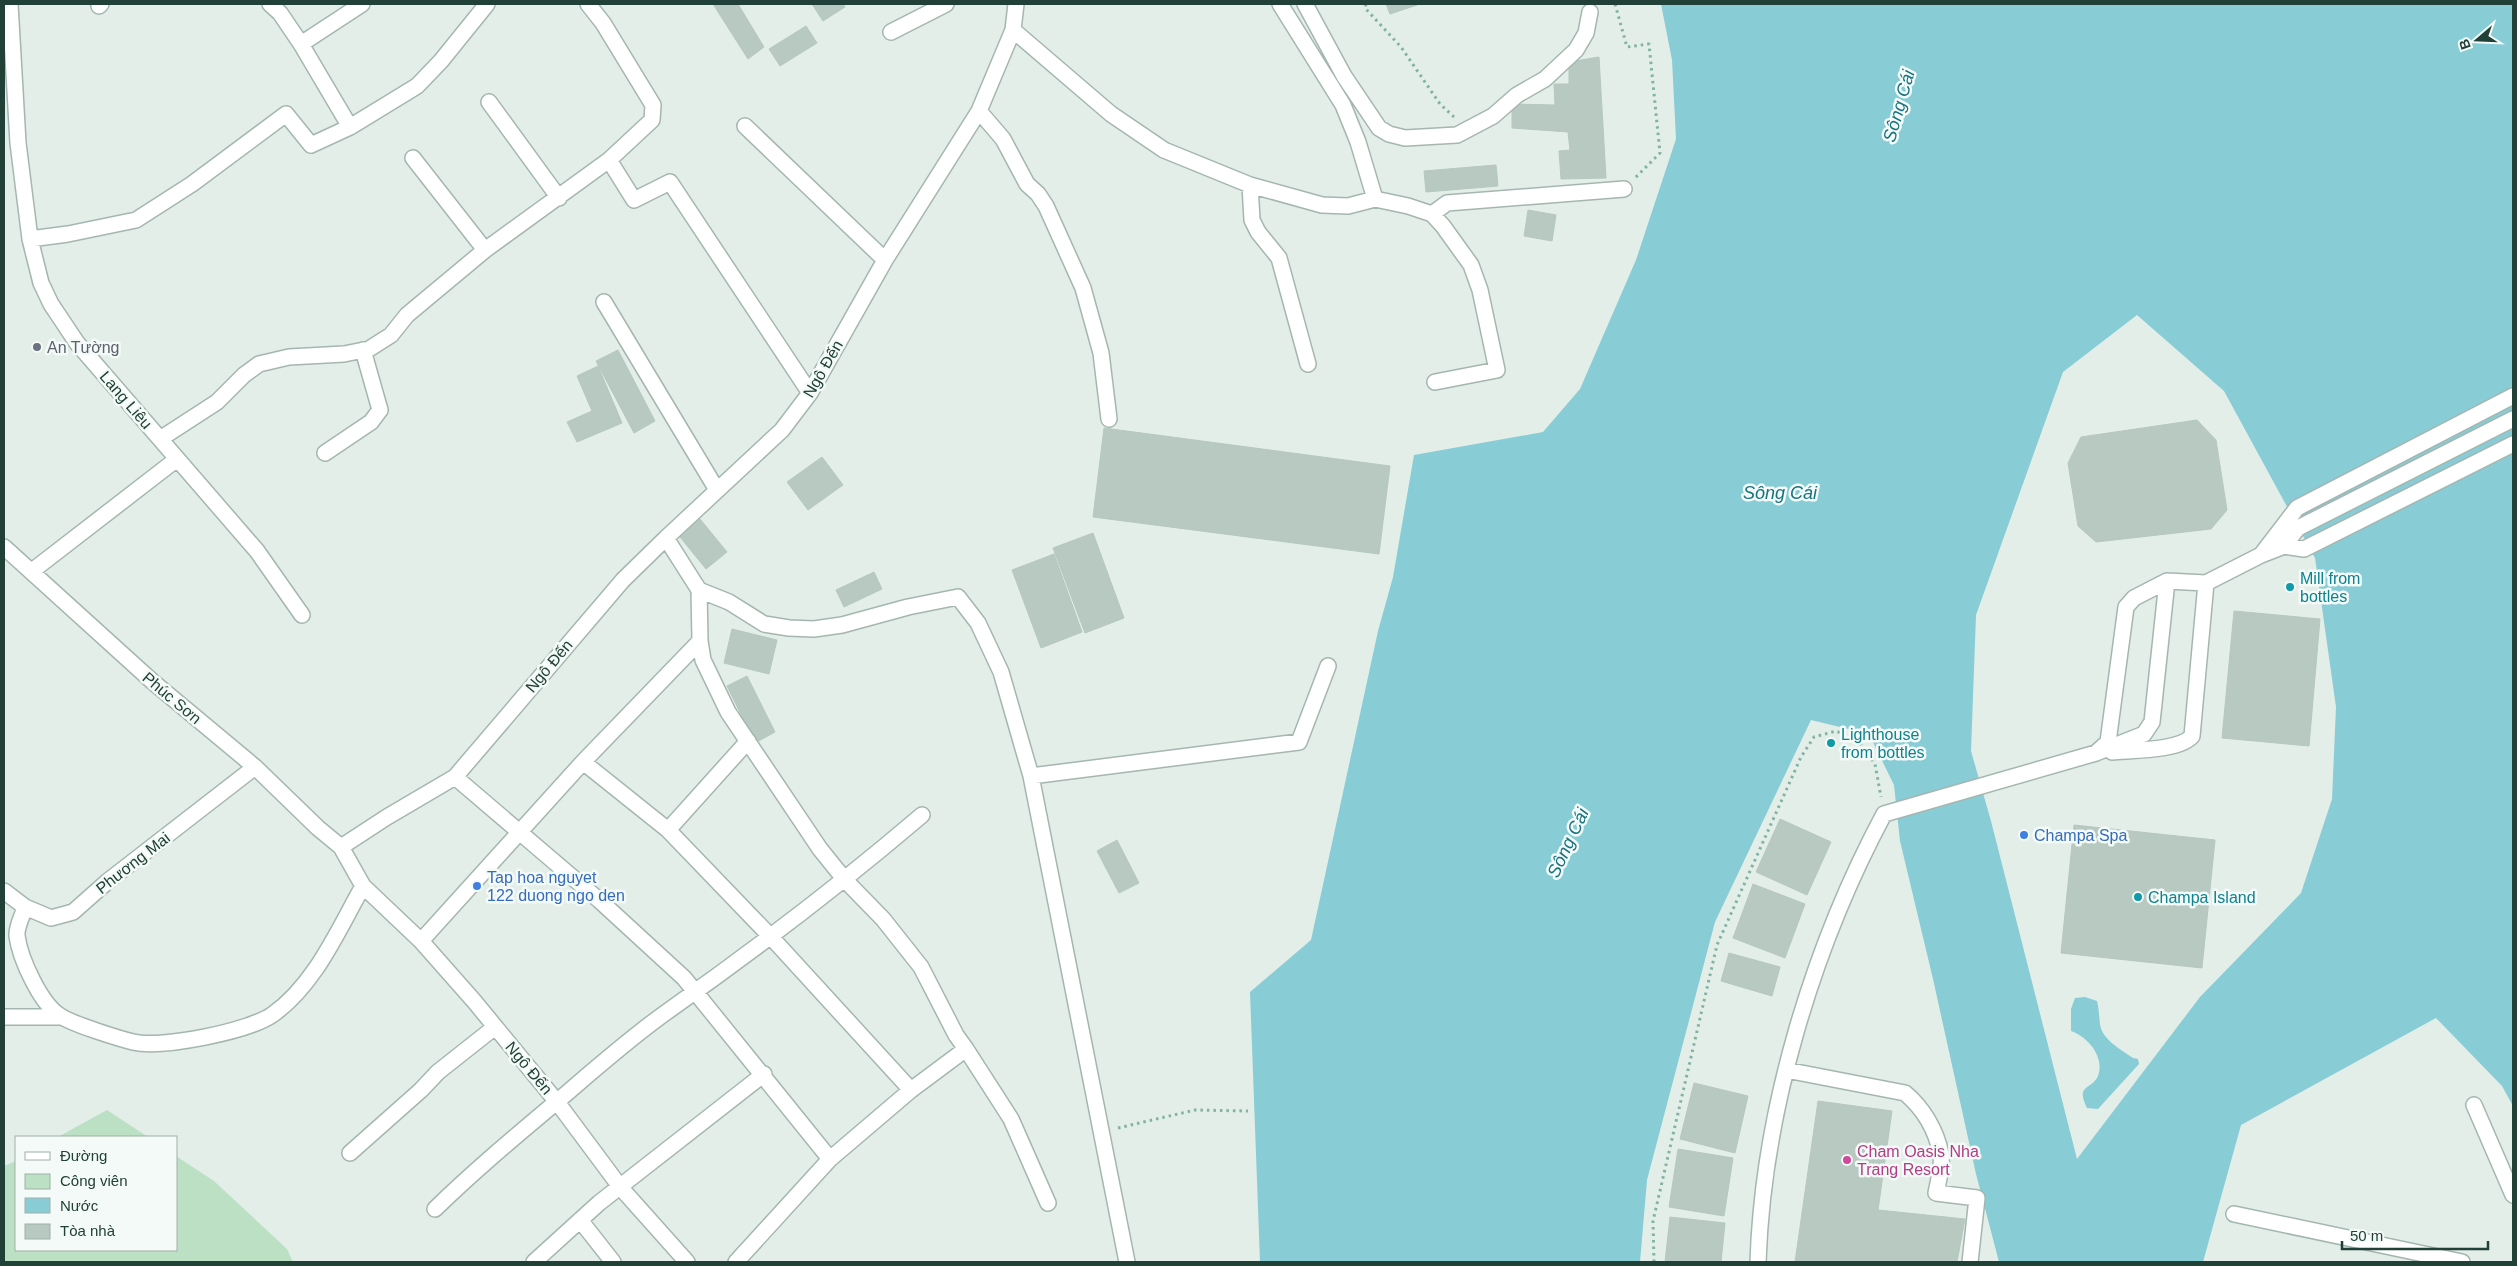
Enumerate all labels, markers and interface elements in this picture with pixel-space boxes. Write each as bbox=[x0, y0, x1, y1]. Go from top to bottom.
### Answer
north arrow bbox=[2452, 15, 2502, 65]
text: B bbox=[2455, 37, 2474, 52]
water label: Sông Cái bbox=[1879, 67, 1919, 144]
street label: Ngô Đến bbox=[800, 337, 846, 401]
place label: An Tường bbox=[47, 339, 120, 356]
marker: An Tường bbox=[31, 341, 43, 353]
street label: Lang Liêu bbox=[97, 368, 155, 432]
water label: Sông Cái bbox=[1743, 483, 1818, 503]
place label: Mill from bottles bbox=[2300, 570, 2360, 605]
marker: Mill from bottles bbox=[2284, 581, 2296, 593]
street label: Ngô Đến bbox=[522, 636, 576, 696]
street label: Phúc Sơn bbox=[139, 669, 205, 727]
place label: Lighthouse from bottles bbox=[1841, 726, 1925, 761]
marker: Lighthouse from bottles bbox=[1825, 737, 1837, 749]
water label: Sông Cái bbox=[1543, 804, 1593, 881]
place label: Champa Spa bbox=[2034, 827, 2127, 844]
street label: Phương Mai bbox=[93, 829, 173, 897]
marker: Champa Spa bbox=[2018, 829, 2030, 841]
place label: Tap hoa nguyet 122 duong ngo den bbox=[487, 869, 625, 904]
marker: Tap hoa nguyet 122 duong ngo den bbox=[471, 880, 483, 892]
place label: Champa Island bbox=[2148, 889, 2256, 906]
marker: Champa Island bbox=[2132, 891, 2144, 903]
street label: Ngô Đến bbox=[502, 1038, 556, 1098]
legend bbox=[15, 1136, 178, 1251]
place label: Cham Oasis Nha Trang Resort bbox=[1857, 1143, 1979, 1178]
text: Đường bbox=[60, 1147, 107, 1164]
marker: Cham Oasis Nha Trang Resort bbox=[1841, 1154, 1853, 1166]
text: Công viên bbox=[60, 1172, 128, 1189]
text: Nước bbox=[60, 1197, 99, 1214]
scale bar bbox=[2342, 1218, 2488, 1250]
text: Tòa nhà bbox=[60, 1222, 116, 1239]
text: 50 m bbox=[2350, 1227, 2383, 1244]

